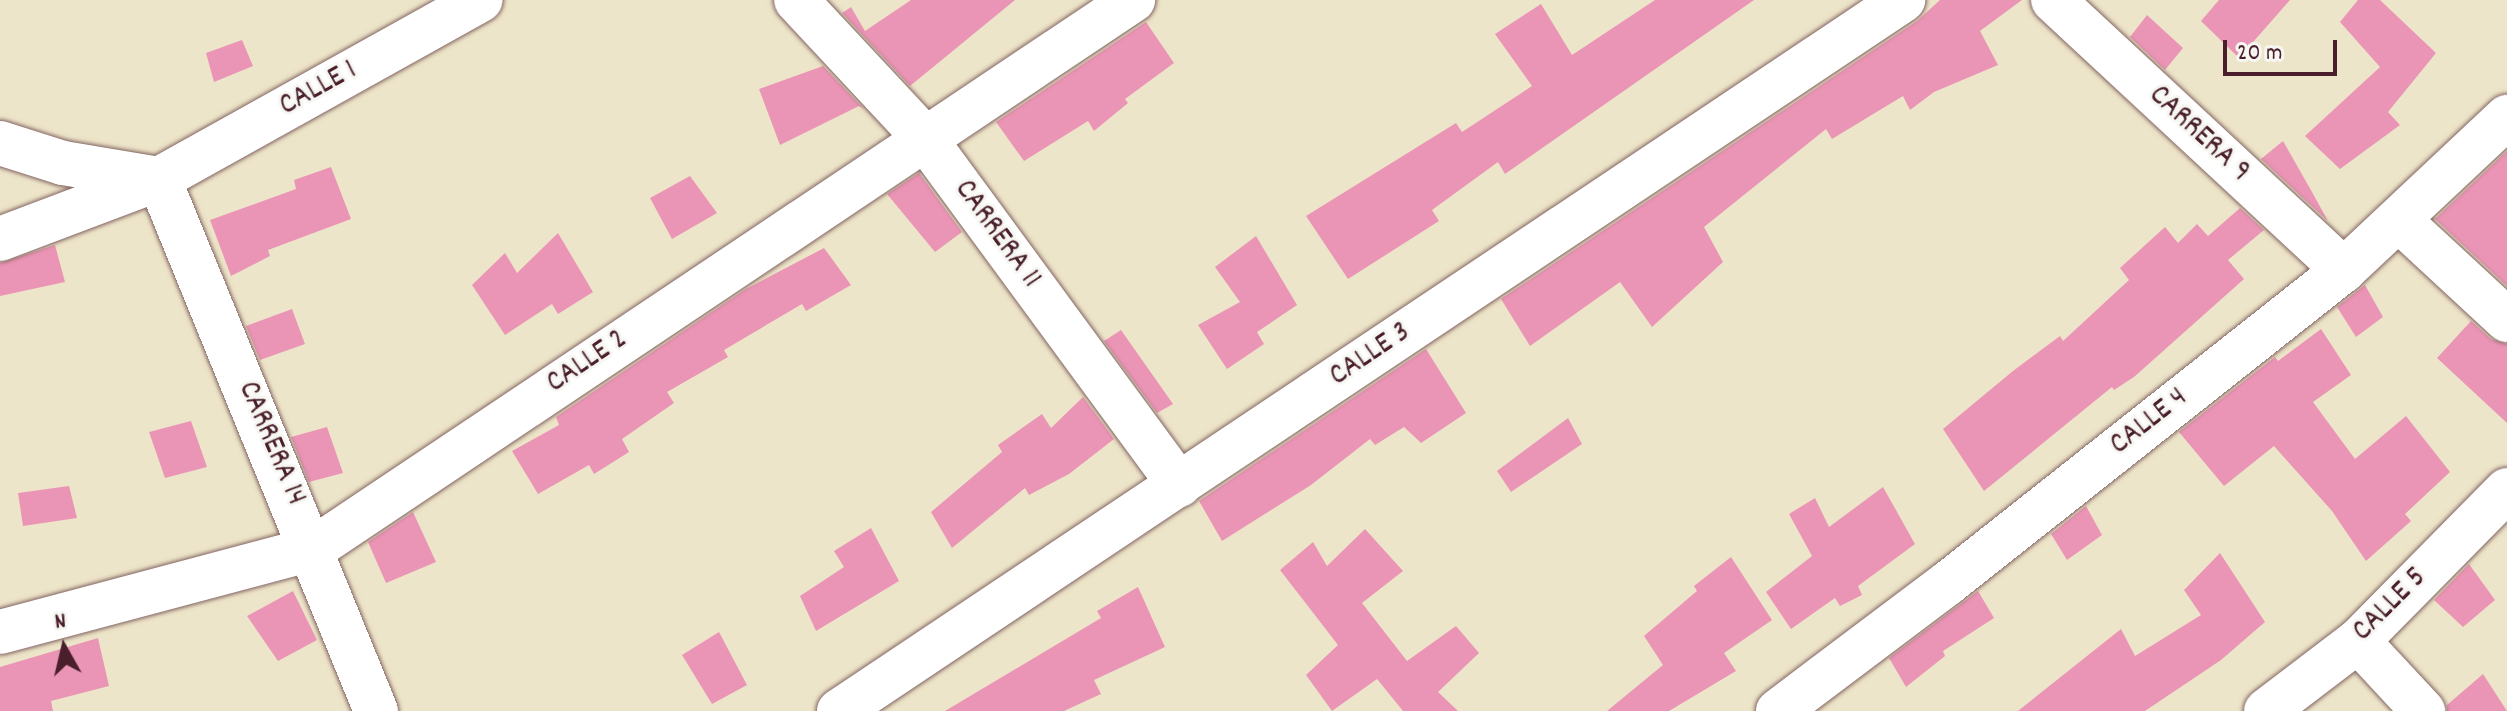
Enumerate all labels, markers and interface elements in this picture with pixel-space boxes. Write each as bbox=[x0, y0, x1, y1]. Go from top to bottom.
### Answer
scale bar bbox=[2227, 24, 2341, 74]
text: 20 m bbox=[2237, 37, 2283, 71]
street label: CALLE 1 bbox=[274, 54, 364, 126]
street label: CARRERA 9 bbox=[2140, 79, 2256, 191]
street label: CARRERA 11 bbox=[945, 174, 1047, 296]
street label: CALLE 3 bbox=[1324, 316, 1418, 396]
street label: CALLE 2 bbox=[541, 323, 635, 403]
street label: CARRERA 14 bbox=[228, 377, 312, 511]
street label: CALLE 4 bbox=[2104, 382, 2196, 464]
street label: CALLE 5 bbox=[2346, 561, 2436, 651]
north arrow bbox=[24, 607, 104, 687]
text: N bbox=[53, 607, 68, 639]

